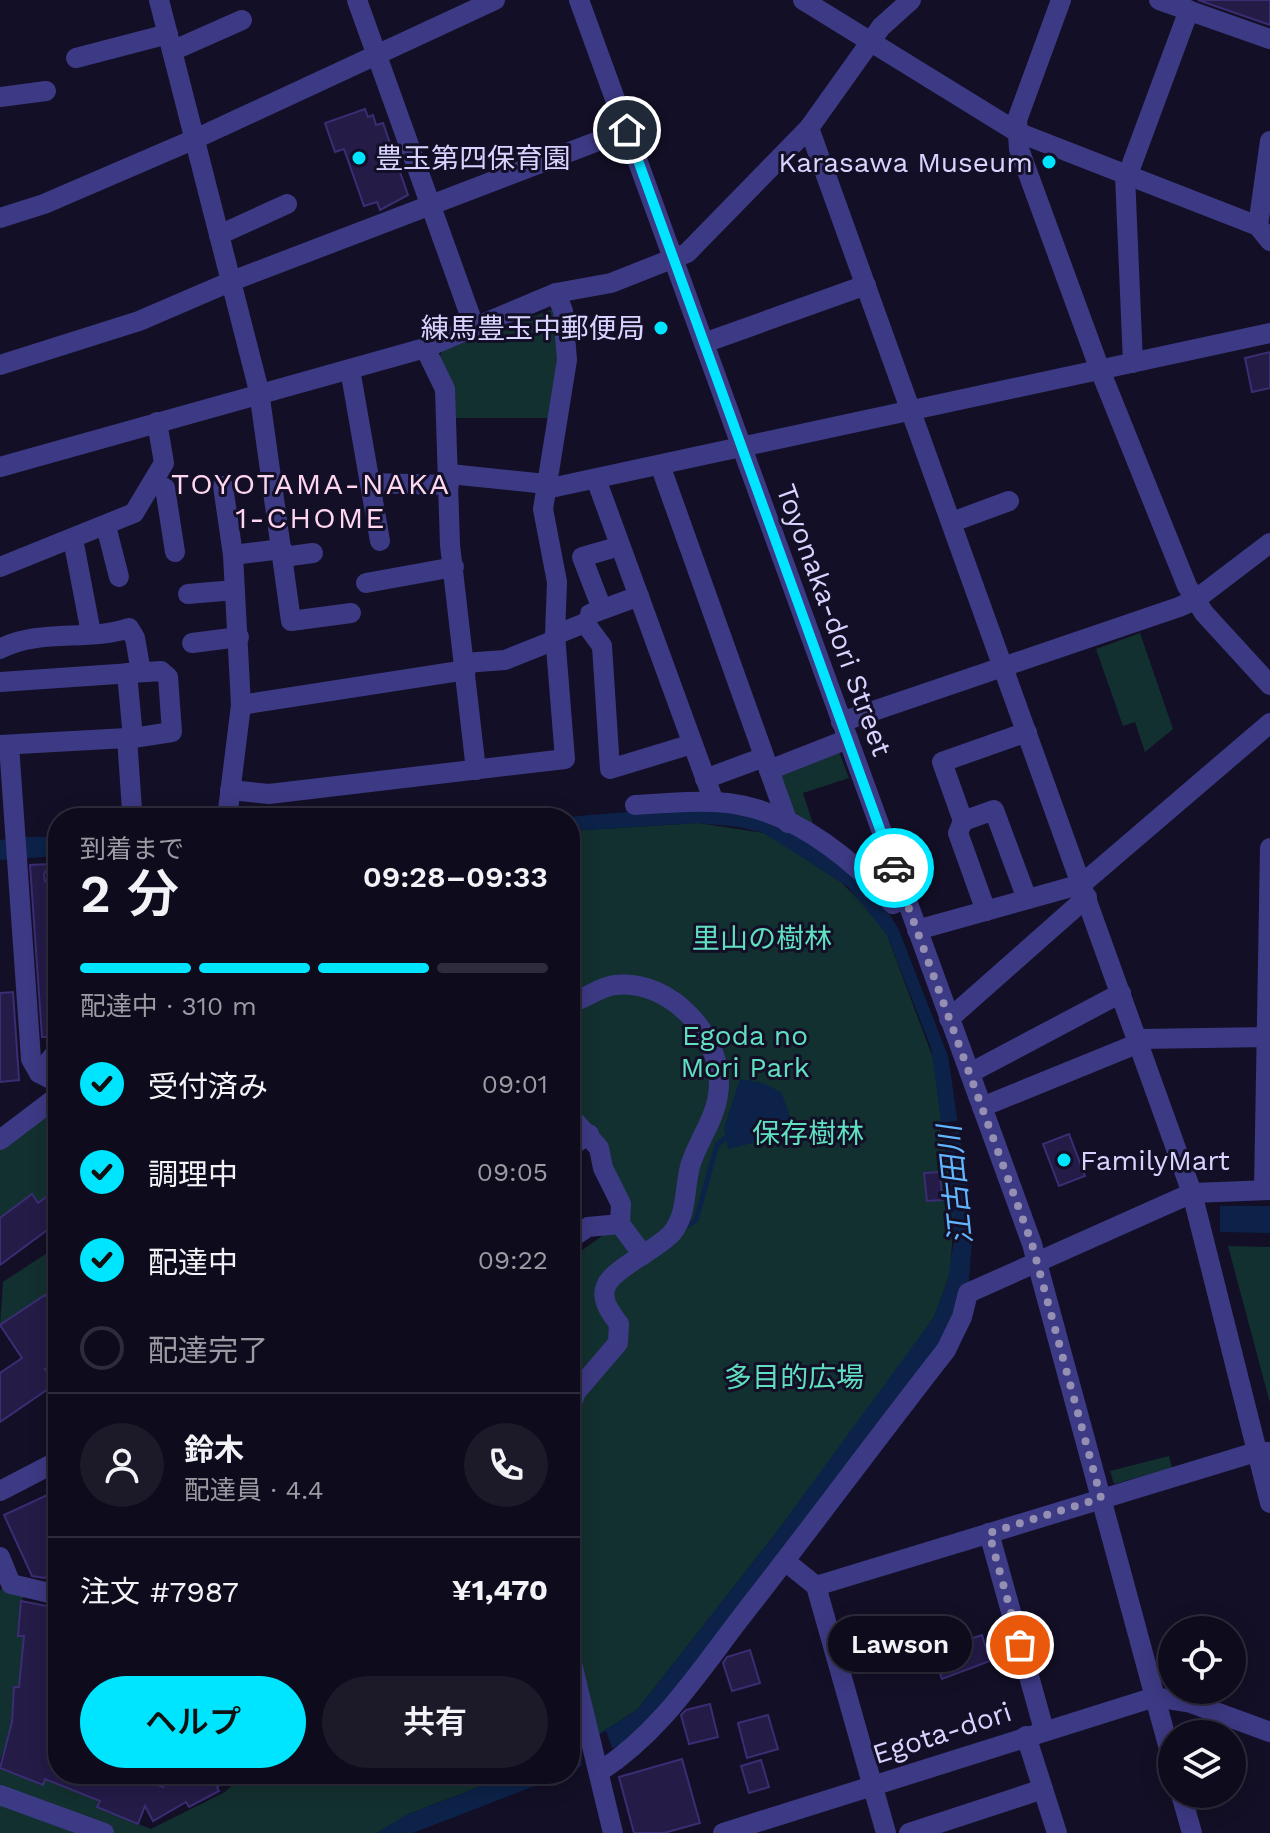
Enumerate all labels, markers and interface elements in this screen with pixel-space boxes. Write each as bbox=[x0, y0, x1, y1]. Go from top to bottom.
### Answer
pin bbox=[593, 96, 661, 164]
icon: home bbox=[605, 108, 649, 152]
place label: 豊玉第四保育園 bbox=[375, 142, 571, 175]
place label: Karasawa Museum bbox=[778, 146, 1033, 179]
marker: 豊玉第四保育園 bbox=[350, 149, 368, 167]
marker: Karasawa Museum bbox=[1040, 153, 1058, 171]
place label: 練馬豊玉中郵便局 bbox=[421, 312, 645, 345]
marker: 練馬豊玉中郵便局 bbox=[652, 319, 670, 337]
district label: TOYOTAMA-NAKA 1-CHOME bbox=[171, 466, 451, 535]
street label: Toyonaka-dori Street bbox=[769, 480, 899, 761]
courier bbox=[854, 828, 934, 908]
text: 到着まで bbox=[80, 834, 184, 864]
icon: car bbox=[872, 846, 916, 890]
text: 09:28–09:33 bbox=[363, 859, 548, 894]
text: 2 分 bbox=[80, 864, 179, 925]
park label: 里山の樹林 bbox=[692, 922, 832, 955]
text: 配達中 · 310 m bbox=[80, 991, 257, 1021]
park label: Egoda no Mori Park bbox=[680, 1019, 810, 1084]
icon: check bbox=[80, 1062, 124, 1106]
text: 受付済み bbox=[148, 1069, 268, 1104]
text: 09:01 bbox=[482, 1069, 548, 1099]
park label: 保存樹林 bbox=[752, 1117, 864, 1150]
water label: 江古田川 bbox=[931, 1121, 979, 1247]
place label: FamilyMart bbox=[1080, 1144, 1230, 1177]
icon: check bbox=[80, 1150, 124, 1194]
marker: FamilyMart bbox=[1055, 1151, 1073, 1169]
text: 調理中 bbox=[148, 1157, 238, 1192]
text: 09:05 bbox=[477, 1157, 548, 1187]
icon: check bbox=[80, 1238, 124, 1282]
text: 配達中 bbox=[148, 1245, 238, 1280]
text: 09:22 bbox=[478, 1245, 548, 1275]
text: 配達完了 bbox=[148, 1333, 268, 1368]
park label: 多目的広場 bbox=[724, 1361, 864, 1394]
button: person bbox=[80, 1423, 164, 1507]
button: phone bbox=[464, 1423, 548, 1507]
text: 鈴木 bbox=[184, 1432, 244, 1467]
text: 配達員 · 4.4 bbox=[184, 1475, 324, 1505]
text: ¥1,470 bbox=[452, 1572, 548, 1607]
text: 注文 #7987 bbox=[80, 1574, 239, 1609]
pin bbox=[986, 1611, 1054, 1679]
map controls bbox=[1158, 1616, 1246, 1808]
button: locate bbox=[1158, 1616, 1246, 1704]
callout: Lawson bbox=[828, 1617, 972, 1673]
icon: bag bbox=[998, 1623, 1042, 1667]
text: Lawson bbox=[851, 1629, 949, 1659]
button: ヘルプ bbox=[80, 1676, 306, 1768]
button: 共有 bbox=[322, 1676, 548, 1768]
street label: Egota-dori bbox=[868, 1695, 1016, 1771]
button: layers bbox=[1158, 1720, 1246, 1808]

